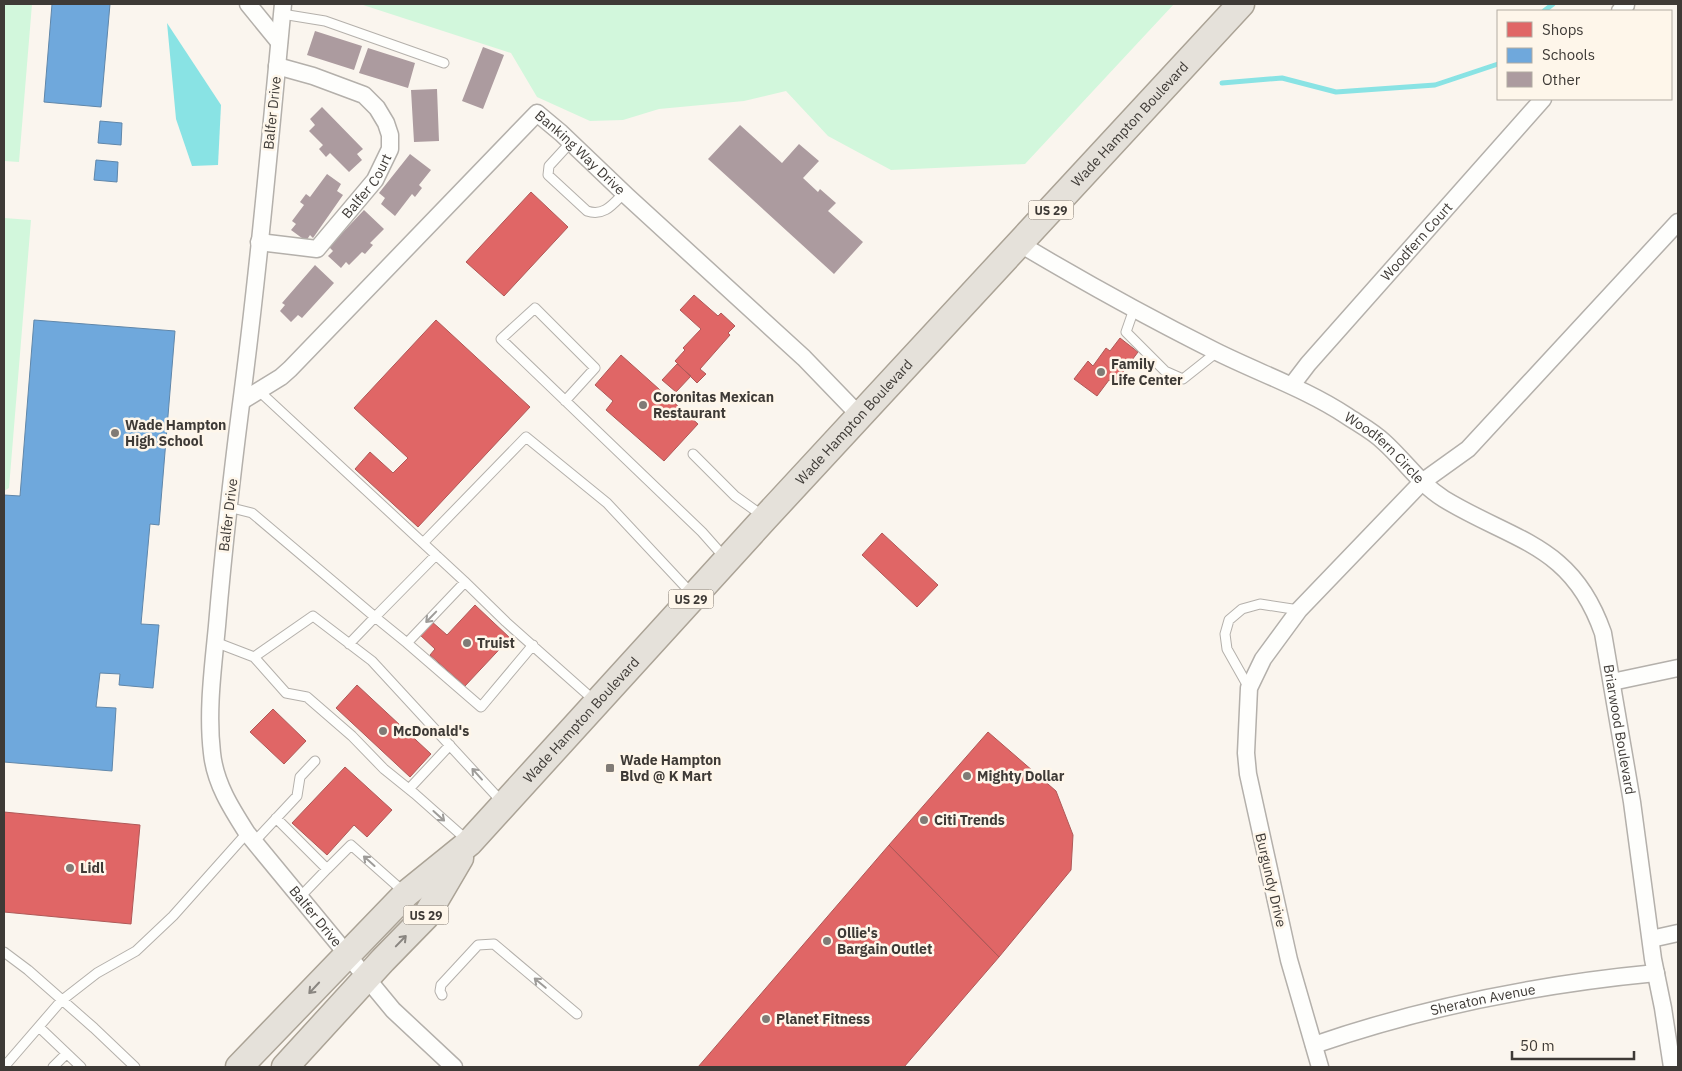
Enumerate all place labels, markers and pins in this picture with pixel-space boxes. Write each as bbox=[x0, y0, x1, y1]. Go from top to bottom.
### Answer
place label: Family Life Center bbox=[1111, 355, 1183, 389]
marker: Family Life Center bbox=[1095, 366, 1107, 378]
place label: Coronitas Mexican Restaurant bbox=[653, 388, 774, 422]
marker: Coronitas Mexican Restaurant bbox=[637, 399, 649, 411]
place label: Wade Hampton High School bbox=[125, 416, 226, 450]
marker: Wade Hampton High School bbox=[109, 427, 121, 439]
place label: Truist bbox=[477, 634, 515, 652]
marker: Truist bbox=[461, 637, 473, 649]
place label: McDonald's bbox=[393, 722, 469, 740]
marker: McDonald's bbox=[377, 725, 389, 737]
place label: Wade Hampton Blvd @ K Mart bbox=[620, 751, 721, 785]
marker: Wade Hampton Blvd @ K Mart bbox=[604, 762, 616, 774]
place label: Mighty Dollar bbox=[977, 767, 1065, 785]
marker: Mighty Dollar bbox=[961, 770, 973, 782]
place label: Citi Trends bbox=[934, 811, 1005, 829]
marker: Citi Trends bbox=[918, 814, 930, 826]
place label: Lidl bbox=[80, 859, 104, 877]
marker: Lidl bbox=[64, 862, 76, 874]
place label: Ollie's Bargain Outlet bbox=[837, 924, 932, 958]
marker: Ollie's Bargain Outlet bbox=[821, 935, 833, 947]
place label: Planet Fitness bbox=[776, 1010, 870, 1028]
marker: Planet Fitness bbox=[760, 1013, 772, 1025]

